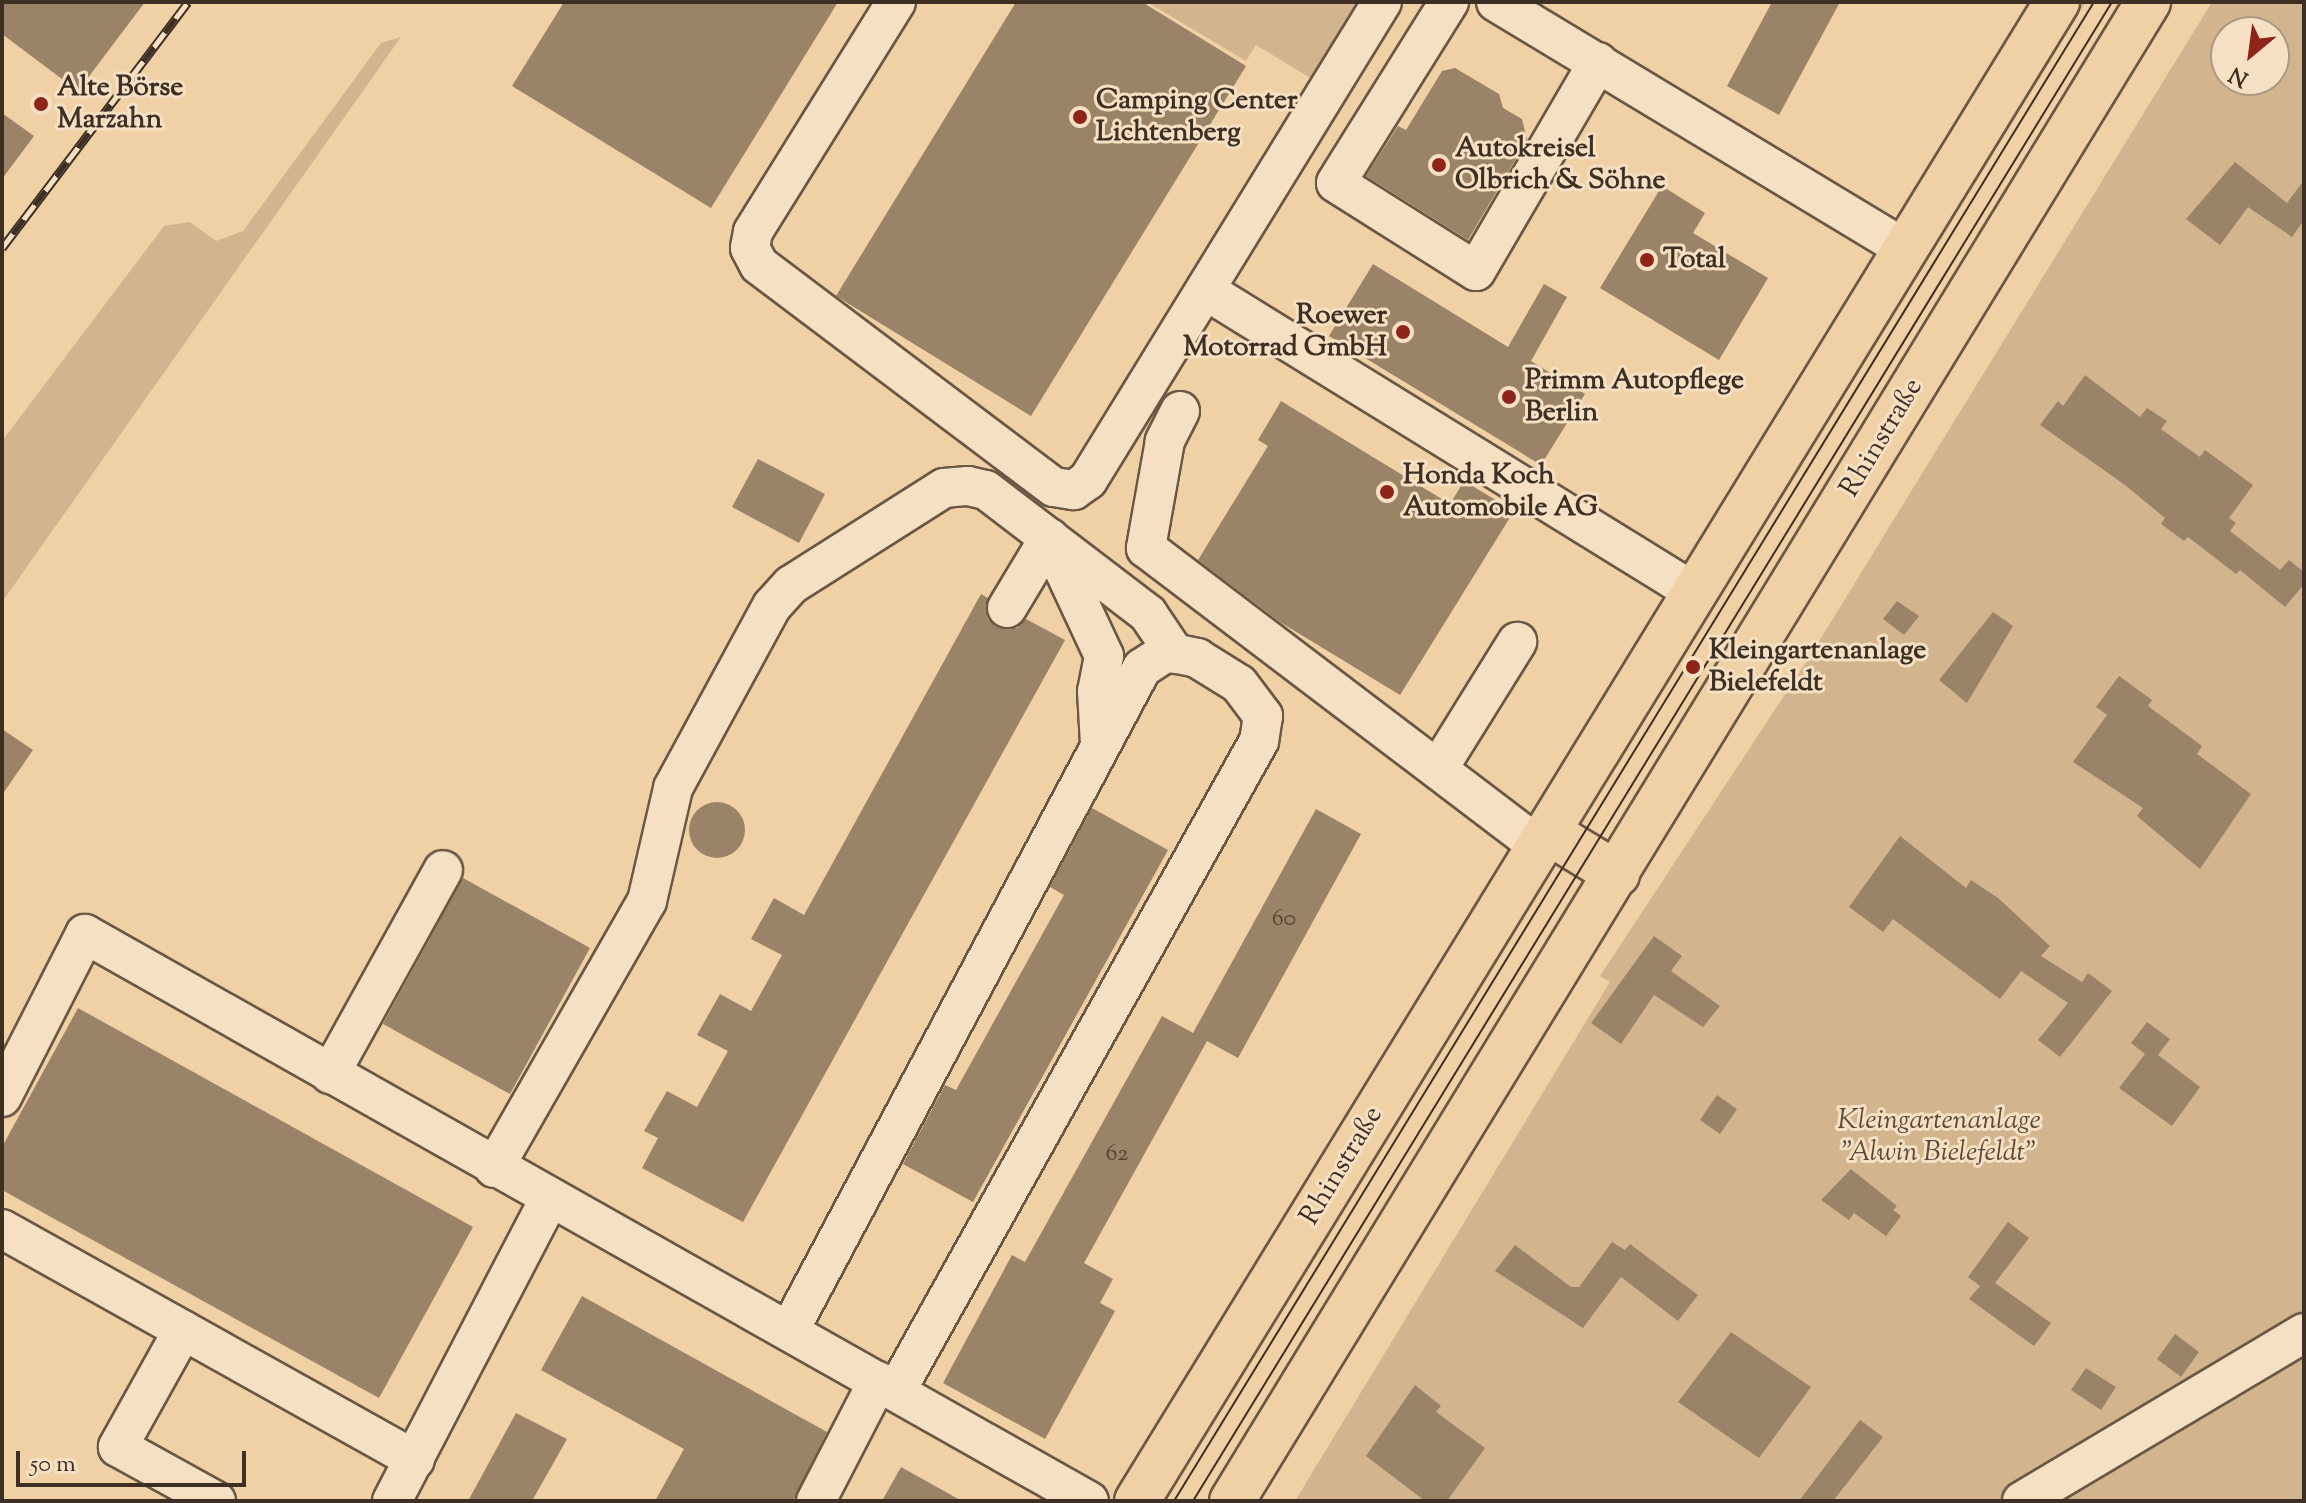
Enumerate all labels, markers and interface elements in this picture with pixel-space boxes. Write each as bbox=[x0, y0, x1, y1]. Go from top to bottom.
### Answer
north arrow bbox=[2210, 16, 2290, 96]
text: N bbox=[2224, 57, 2255, 93]
place label: Alte Börse Marzahn bbox=[57, 71, 183, 137]
place label: Camping Center Lichtenberg bbox=[1096, 84, 1298, 150]
marker: Alte Börse Marzahn bbox=[32, 95, 50, 113]
marker: Camping Center Lichtenberg bbox=[1071, 108, 1089, 126]
place label: Autokreisel Olbrich & Söhne bbox=[1455, 132, 1666, 198]
marker: Autokreisel Olbrich & Söhne bbox=[1430, 156, 1448, 174]
place label: Total bbox=[1663, 243, 1726, 277]
marker: Total bbox=[1638, 251, 1656, 269]
place label: Roewer Motorrad GmbH bbox=[1183, 299, 1387, 365]
marker: Roewer Motorrad GmbH bbox=[1394, 323, 1412, 341]
place label: Primm Autopflege Berlin bbox=[1525, 364, 1744, 430]
street label: Rhinstraße bbox=[1833, 372, 1931, 504]
marker: Primm Autopflege Berlin bbox=[1500, 388, 1518, 406]
place label: Honda Koch Automobile AG bbox=[1403, 459, 1598, 525]
marker: Honda Koch Automobile AG bbox=[1378, 483, 1396, 501]
place label: Kleingartenanlage Bielefeldt bbox=[1709, 634, 1926, 700]
marker: Kleingartenanlage Bielefeldt bbox=[1684, 658, 1702, 676]
house number: 60 bbox=[1272, 906, 1296, 934]
street label: Rhinstraße bbox=[1293, 1100, 1391, 1232]
park label: Kleingartenanlage "Alwin Bielefeldt" bbox=[1837, 1104, 2041, 1170]
house number: 62 bbox=[1106, 1141, 1128, 1169]
scale bar bbox=[20, 1435, 250, 1485]
text: 50 m bbox=[30, 1448, 76, 1482]

